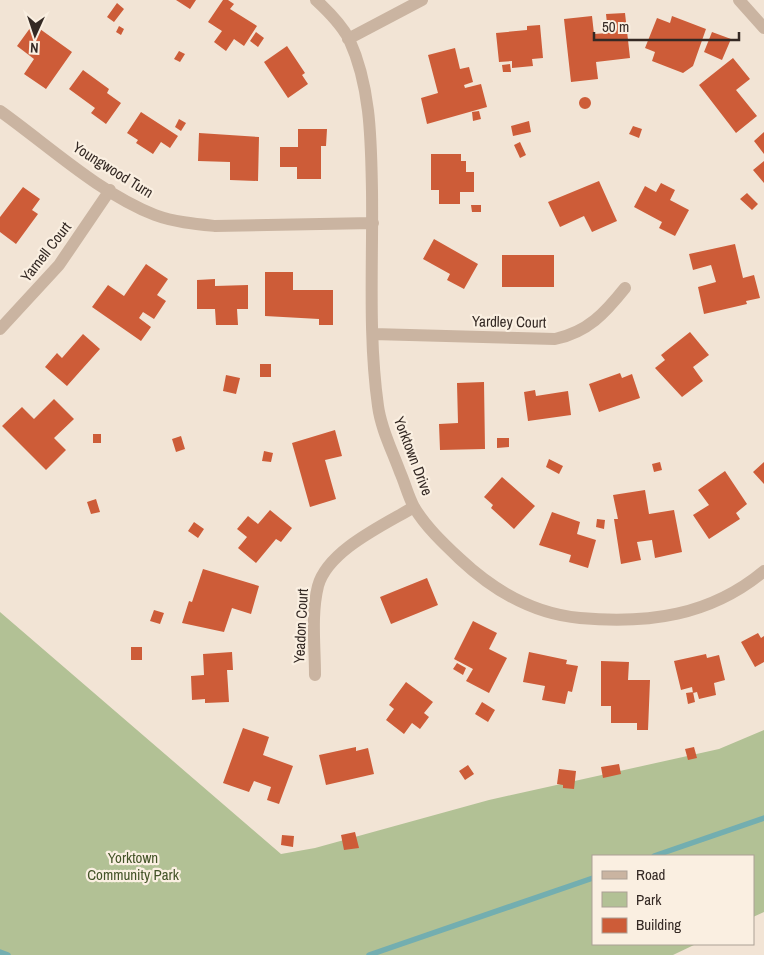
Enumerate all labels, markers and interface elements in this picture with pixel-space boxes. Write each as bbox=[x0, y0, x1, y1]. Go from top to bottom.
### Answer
north arrow bbox=[10, 10, 60, 60]
scale bar bbox=[594, 10, 739, 42]
text: 50 m bbox=[602, 16, 629, 37]
text: N bbox=[30, 39, 39, 57]
street label: Youngwood Turn bbox=[69, 136, 158, 203]
street label: Yarnell Court bbox=[16, 217, 76, 286]
street label: Yardley Court bbox=[472, 310, 547, 333]
street label: Yorktown Drive bbox=[389, 413, 438, 499]
street label: Yeadon Court bbox=[288, 587, 313, 664]
park label: Yorktown Community Park bbox=[87, 847, 180, 885]
legend bbox=[592, 855, 754, 945]
text: Road bbox=[636, 864, 665, 885]
text: Park bbox=[636, 889, 662, 910]
text: Building bbox=[636, 914, 681, 935]

